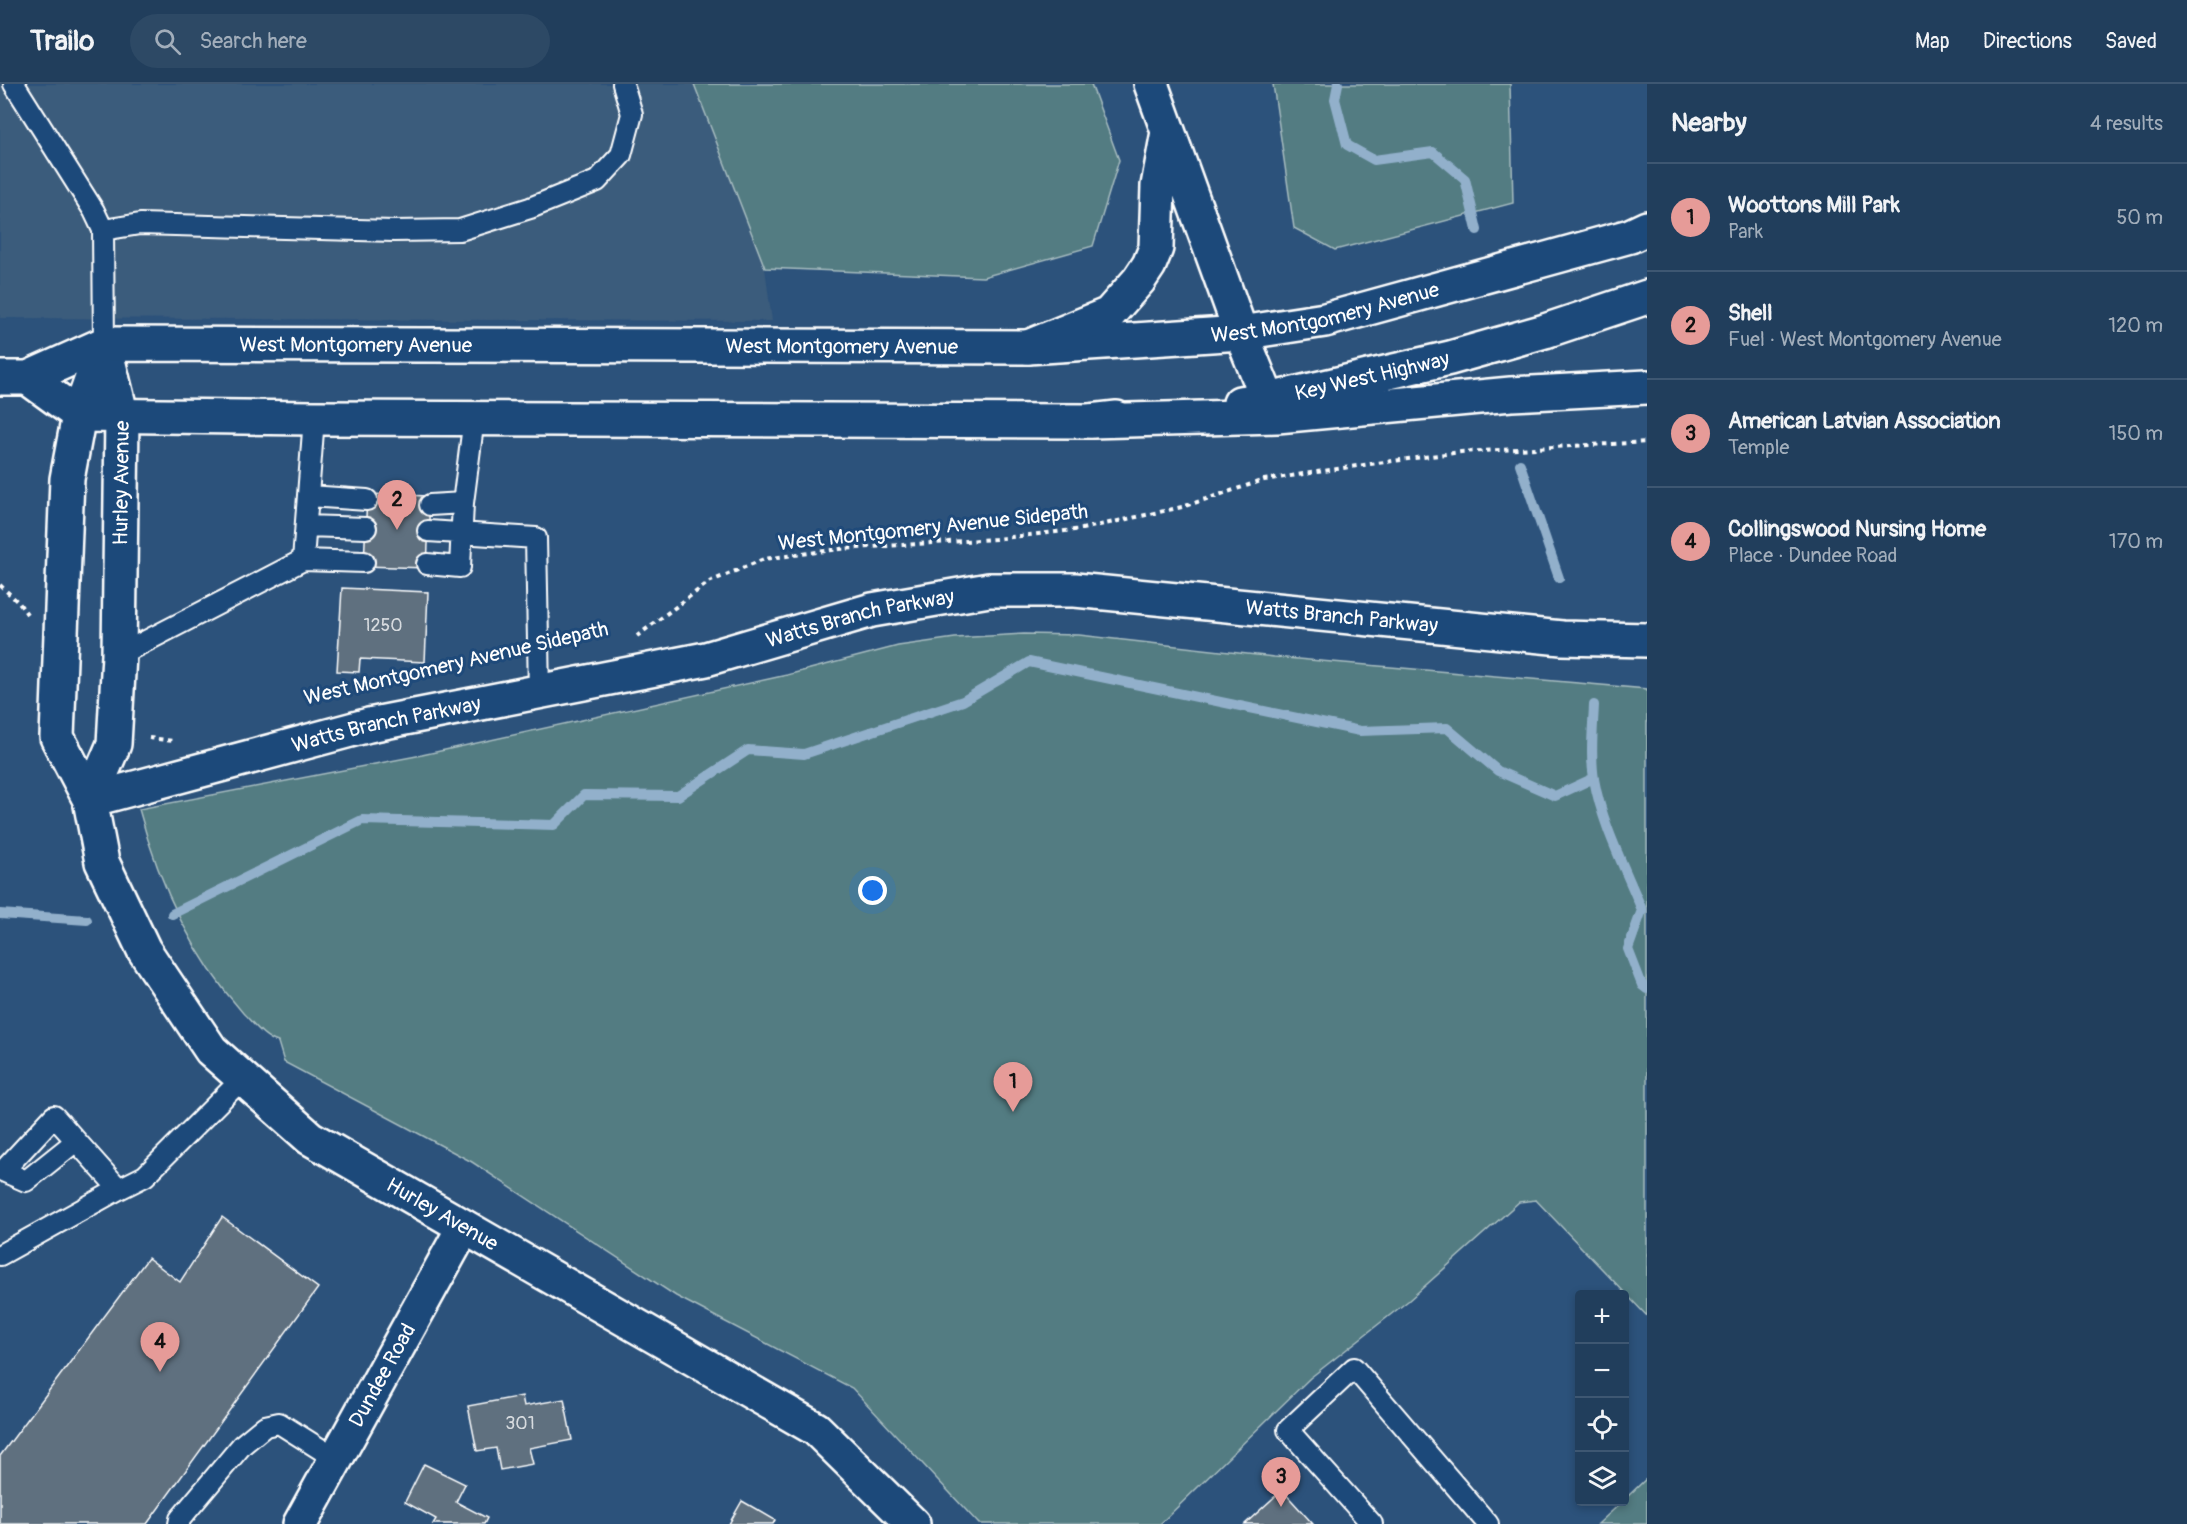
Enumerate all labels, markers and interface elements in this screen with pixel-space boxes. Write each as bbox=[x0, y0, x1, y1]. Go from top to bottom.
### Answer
search box bbox=[130, 14, 550, 68]
text: Trailo bbox=[30, 24, 94, 59]
icon: search bbox=[151, 25, 184, 58]
text: Search here bbox=[199, 27, 307, 55]
text: Map bbox=[1915, 28, 1950, 55]
text: Directions bbox=[1983, 28, 2072, 55]
text: Saved bbox=[2105, 28, 2157, 55]
text: Nearby bbox=[1671, 107, 1747, 139]
text: 4 results bbox=[2090, 111, 2163, 136]
text: Woottons Mill Park bbox=[1728, 191, 1900, 219]
text: 1 bbox=[1687, 205, 1694, 230]
text: 50 m bbox=[2116, 205, 2163, 230]
text: Park bbox=[1728, 219, 1763, 244]
street label: West Montgomery Avenue bbox=[1210, 276, 1443, 349]
text: Shell bbox=[1728, 299, 1772, 327]
text: 2 bbox=[1685, 313, 1696, 338]
text: 120 m bbox=[2108, 313, 2163, 338]
text: Fuel · West Montgomery Avenue bbox=[1728, 327, 2002, 352]
street label: West Montgomery Avenue bbox=[239, 331, 473, 359]
street label: West Montgomery Avenue bbox=[725, 333, 959, 361]
street label: Key West Highway bbox=[1292, 346, 1452, 407]
text: American Latvian Association bbox=[1728, 407, 2001, 435]
street label: Hurley Avenue bbox=[107, 420, 136, 546]
text: 3 bbox=[1685, 421, 1696, 446]
text: 150 m bbox=[2109, 421, 2163, 446]
text: Temple bbox=[1728, 435, 1789, 460]
pin: 2 bbox=[378, 480, 416, 530]
street label: West Montgomery Avenue Sidepath bbox=[777, 498, 1089, 557]
text: Collingswood Nursing Home bbox=[1728, 515, 1986, 543]
text: 4 bbox=[1685, 529, 1696, 554]
text: 170 m bbox=[2109, 529, 2163, 554]
text: Place · Dundee Road bbox=[1728, 543, 1897, 568]
street label: Watts Branch Parkway bbox=[763, 583, 956, 655]
street label: Watts Branch Parkway bbox=[1244, 594, 1439, 640]
house number: 1250 bbox=[363, 614, 403, 637]
street label: West Montgomery Avenue Sidepath bbox=[301, 615, 611, 712]
street label: Watts Branch Parkway bbox=[289, 690, 483, 759]
your location bbox=[858, 876, 887, 905]
pin: 1 bbox=[994, 1062, 1032, 1112]
street label: Hurley Avenue bbox=[381, 1172, 504, 1258]
map controls bbox=[1575, 1290, 1629, 1506]
button: + bbox=[1575, 1290, 1629, 1344]
street label: Dundee Road bbox=[343, 1319, 422, 1432]
pin: 4 bbox=[140, 1322, 180, 1372]
button: − bbox=[1575, 1344, 1629, 1398]
button: locate bbox=[1575, 1398, 1629, 1452]
house number: 301 bbox=[505, 1412, 535, 1435]
button: layers bbox=[1575, 1452, 1629, 1506]
pin: 3 bbox=[1262, 1458, 1300, 1507]

